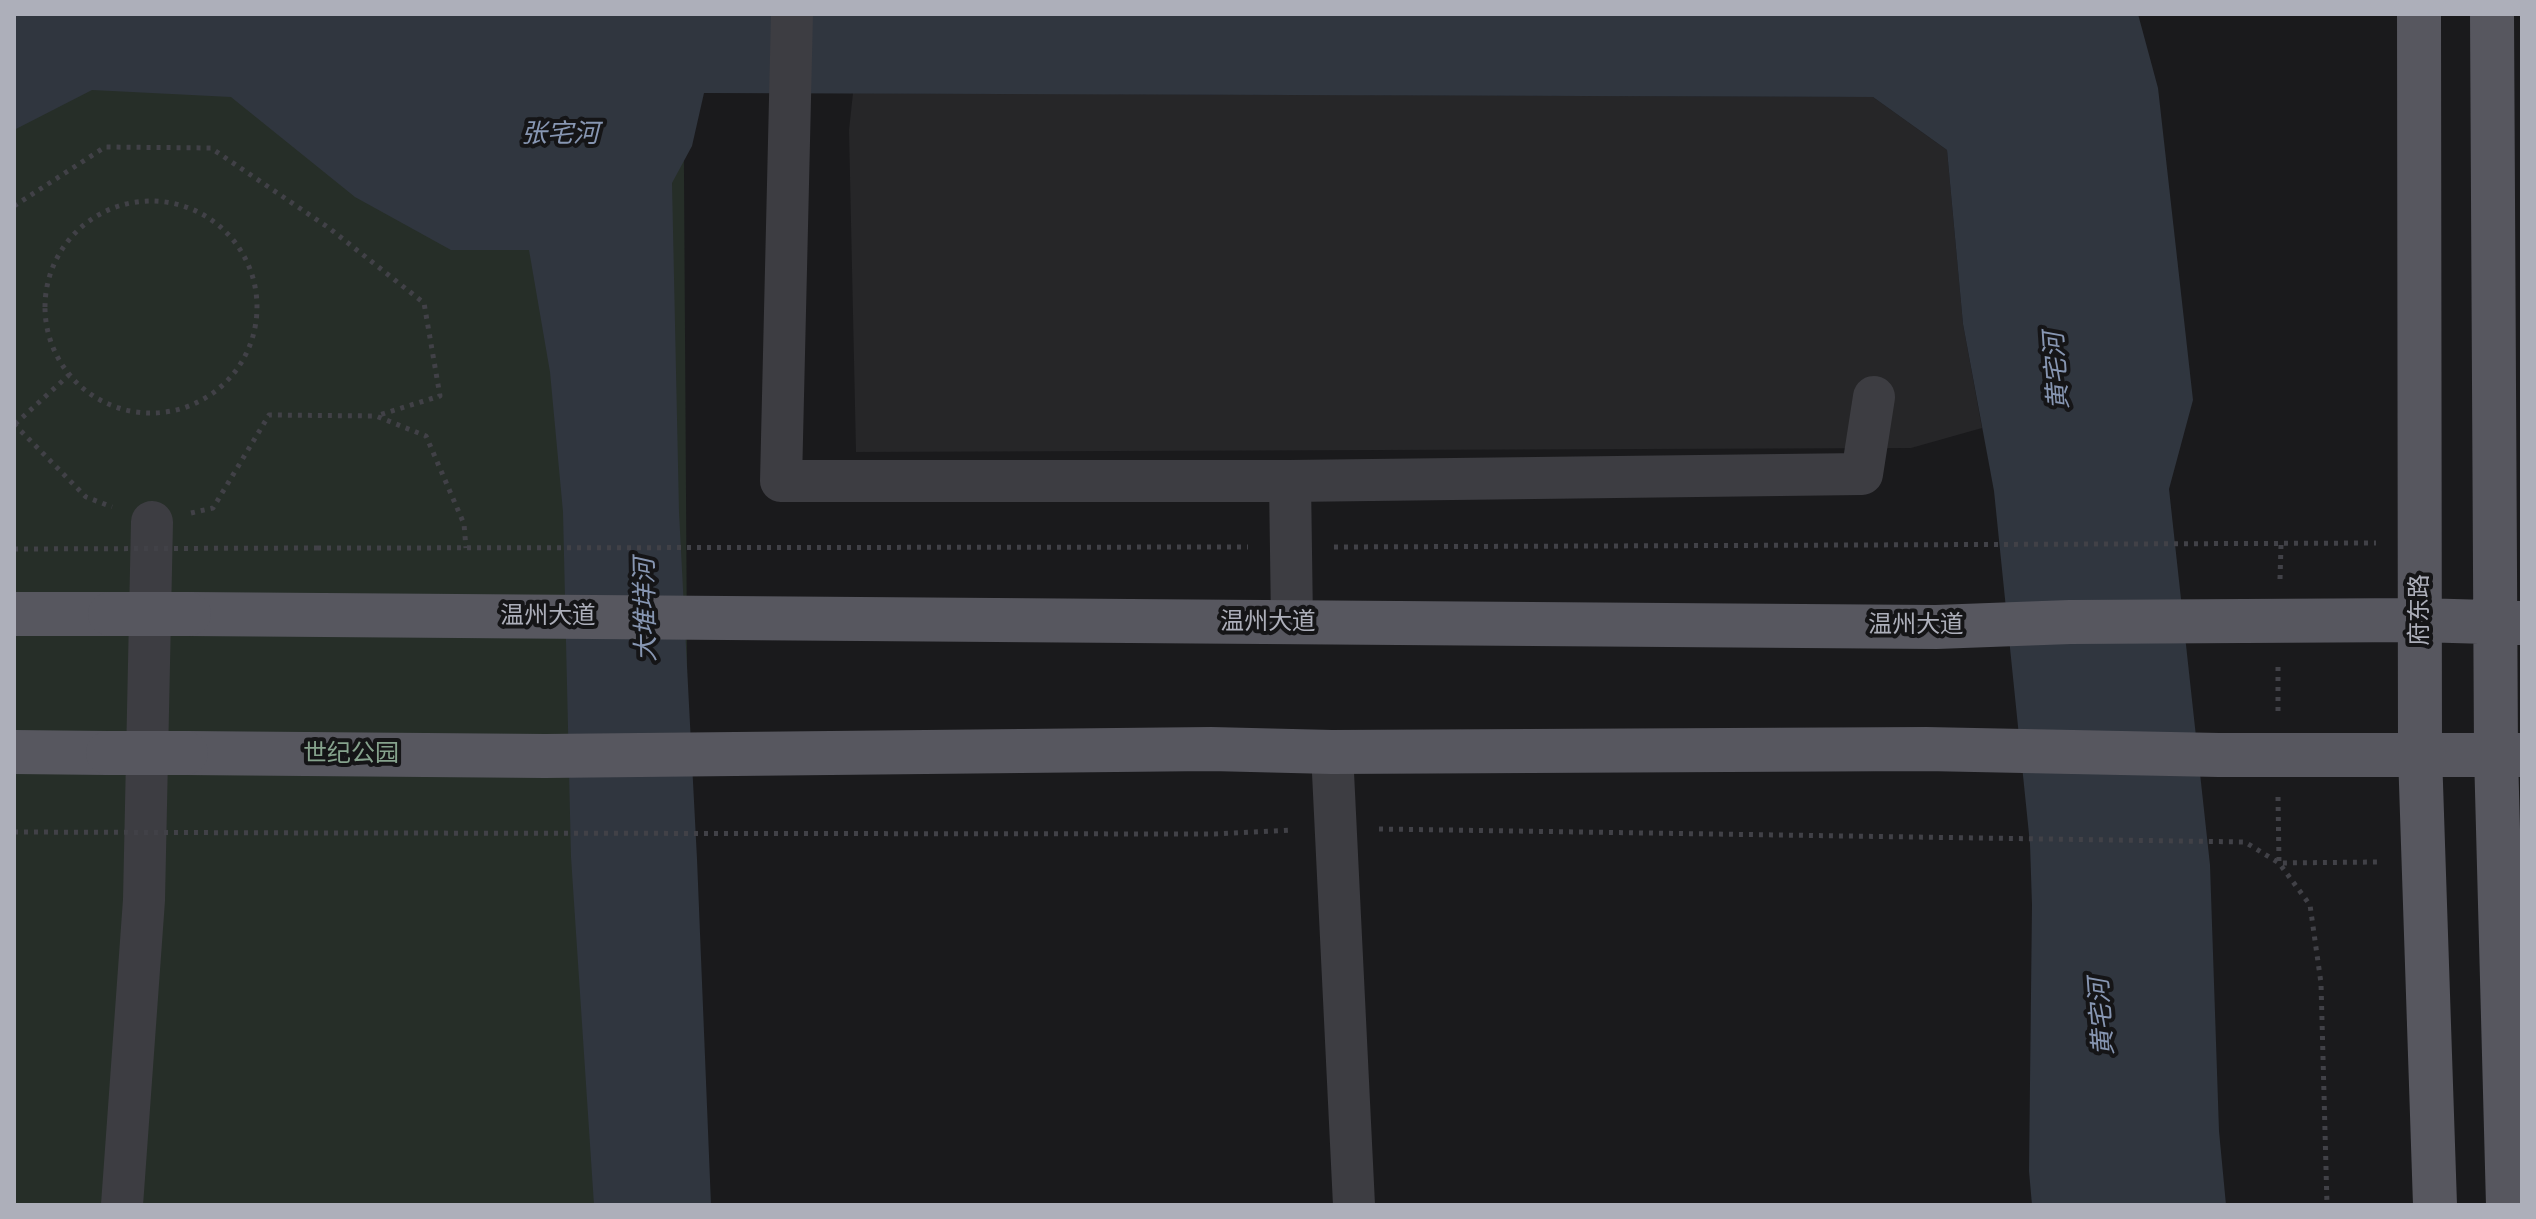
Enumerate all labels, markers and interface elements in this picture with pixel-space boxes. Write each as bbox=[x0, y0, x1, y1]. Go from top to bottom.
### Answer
water label: 张宅河 bbox=[521, 118, 599, 150]
water label: 黄宅河 bbox=[2039, 331, 2075, 411]
water label: 大堆垟河 bbox=[629, 558, 663, 662]
street label: 府东路 bbox=[2406, 574, 2434, 646]
street label: 温州大道 bbox=[500, 602, 596, 630]
street label: 温州大道 bbox=[1220, 608, 1316, 636]
street label: 温州大道 bbox=[1868, 611, 1964, 639]
park label: 世纪公园 bbox=[303, 740, 399, 768]
water label: 黄宅河 bbox=[2084, 977, 2120, 1057]

